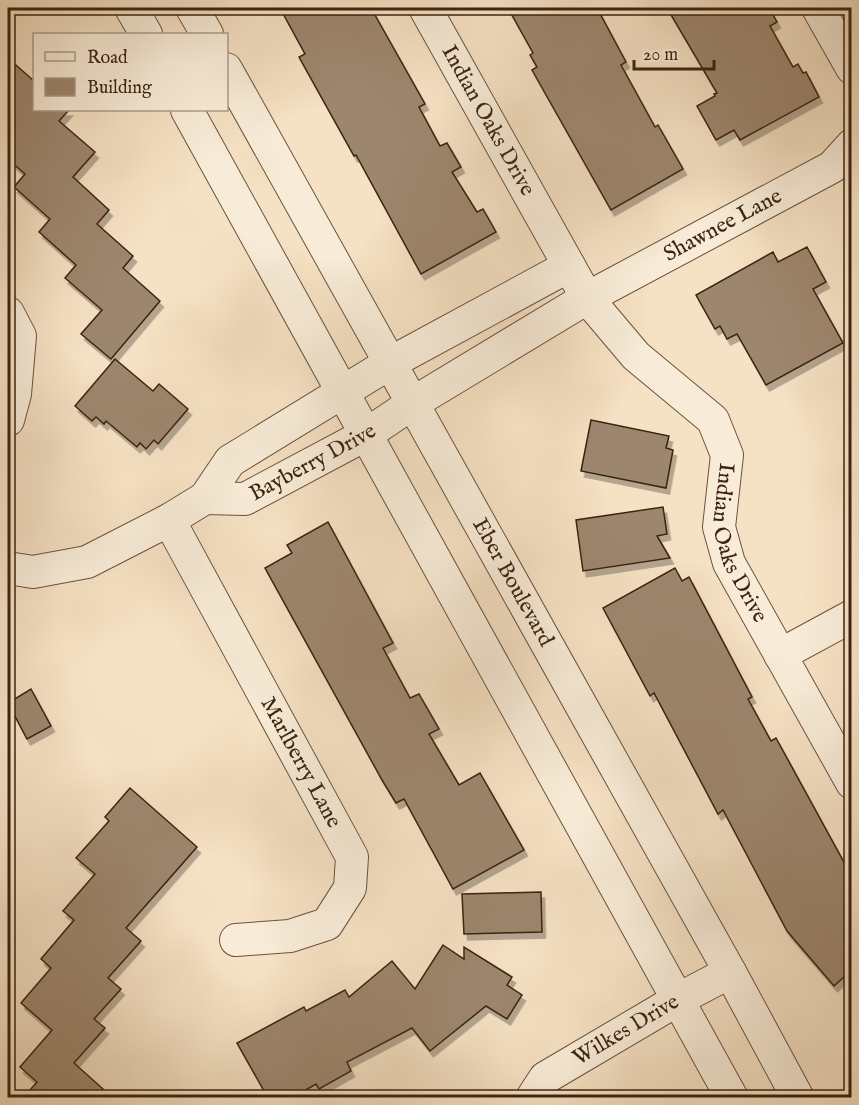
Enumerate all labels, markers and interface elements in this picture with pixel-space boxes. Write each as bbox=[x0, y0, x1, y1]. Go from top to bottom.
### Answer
legend bbox=[33, 33, 228, 111]
scale bar bbox=[634, 33, 714, 71]
street label: Indian Oaks Drive bbox=[435, 40, 541, 201]
text: 20 m bbox=[643, 44, 678, 67]
text: Road bbox=[87, 47, 128, 70]
text: Building bbox=[87, 77, 152, 100]
street label: Shawnee Lane bbox=[659, 182, 787, 268]
street label: Bayberry Drive bbox=[245, 418, 382, 508]
street label: Indian Oaks Drive bbox=[705, 461, 774, 628]
street label: Eber Boulevard bbox=[466, 513, 560, 652]
street label: Marlberry Lane bbox=[254, 692, 348, 833]
street label: Wilkes Drive bbox=[568, 988, 684, 1072]

